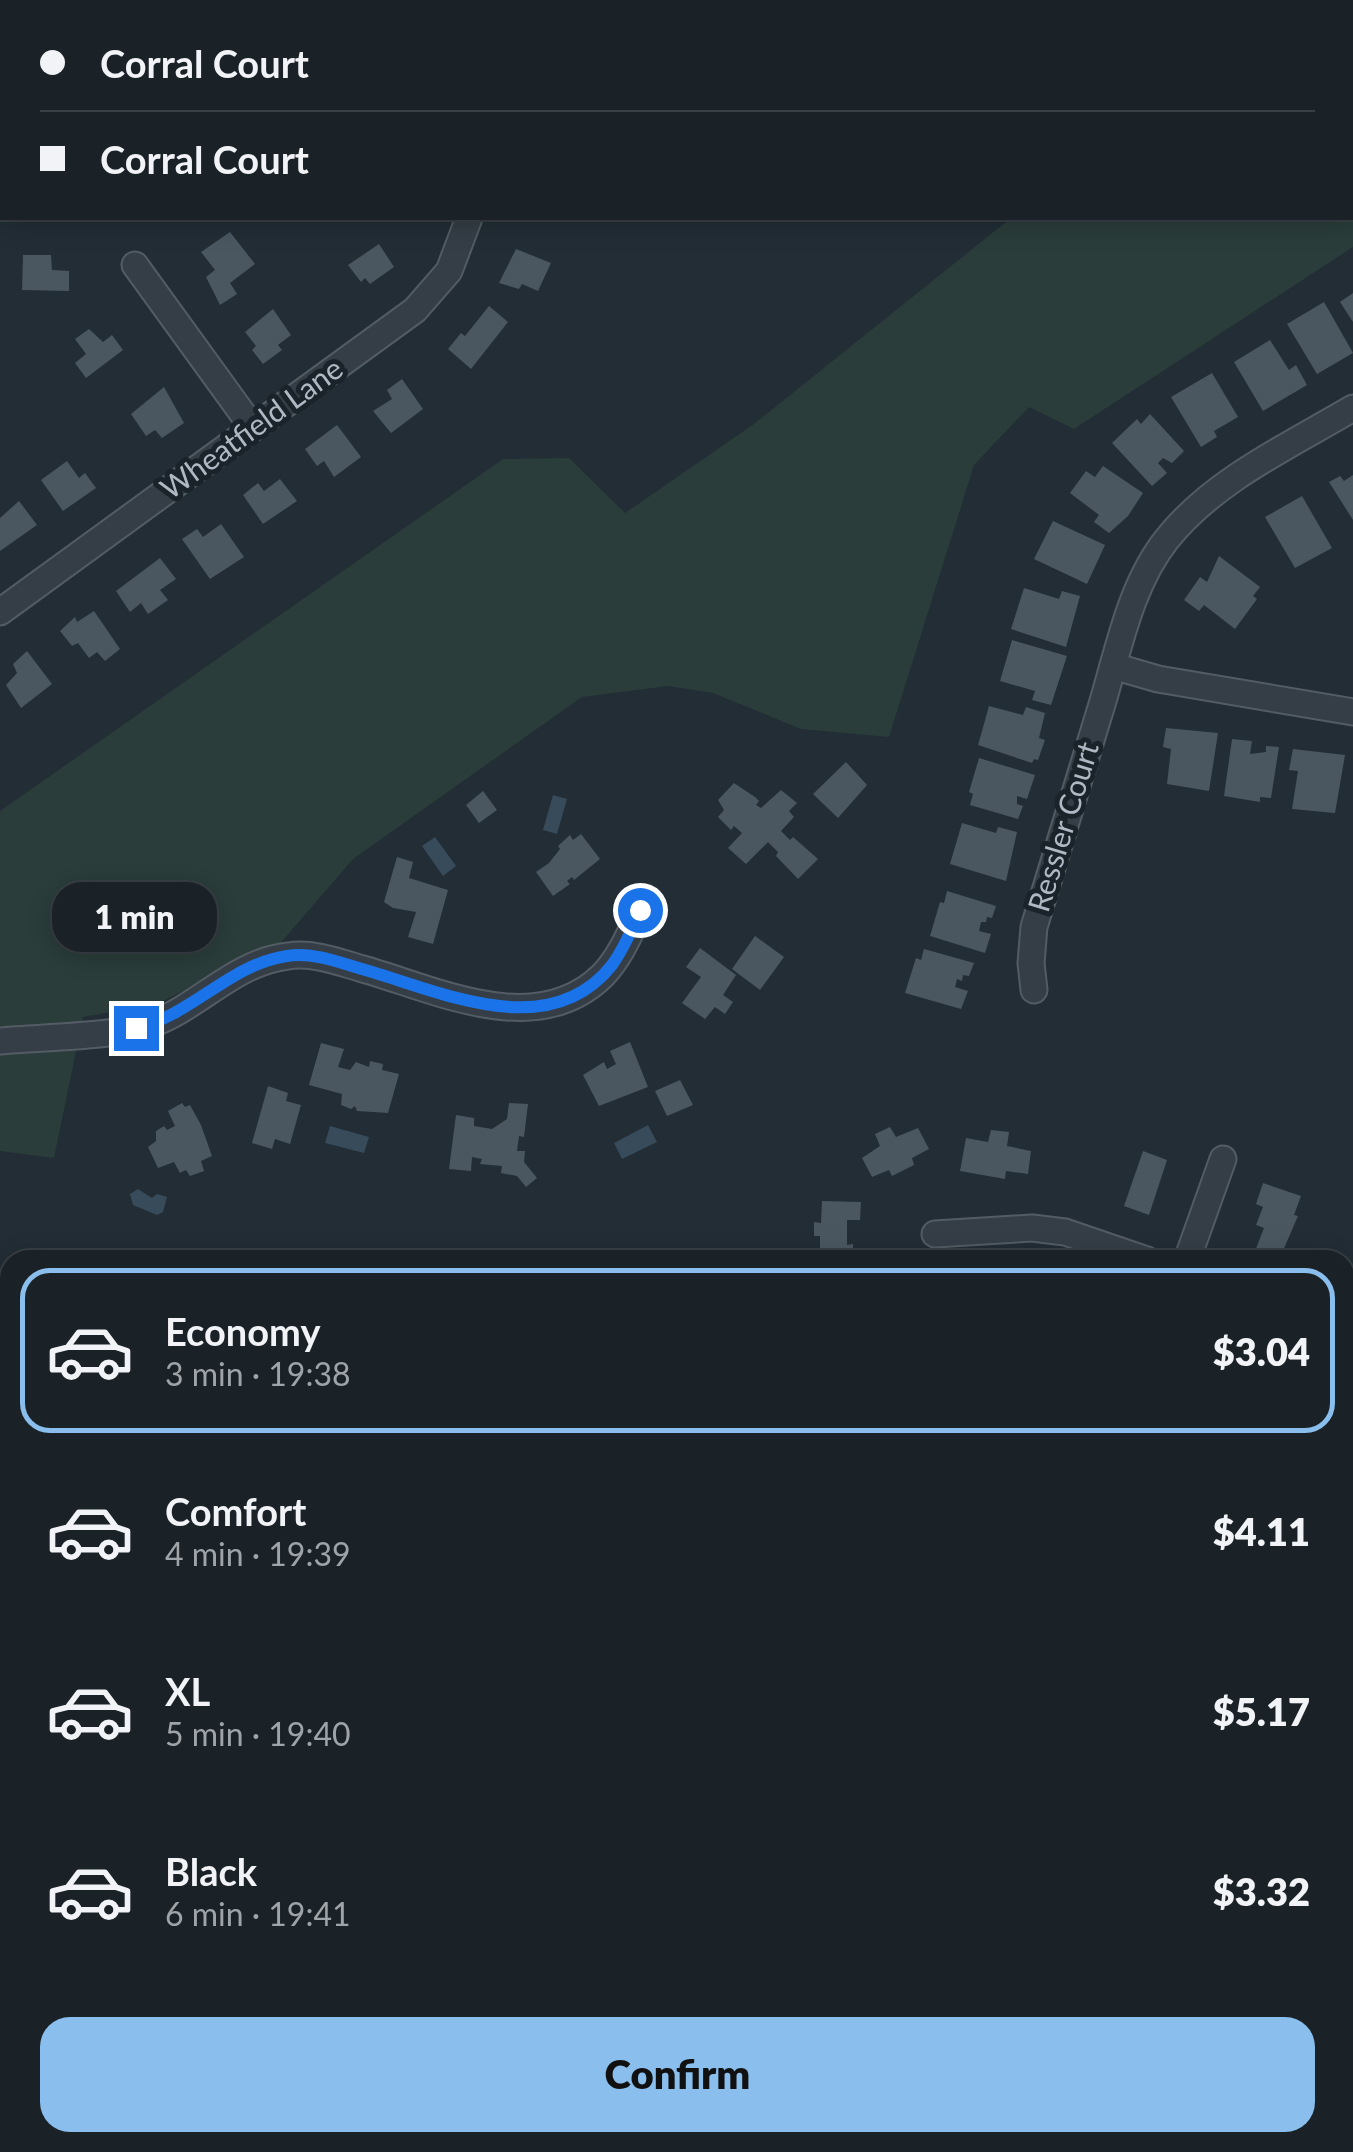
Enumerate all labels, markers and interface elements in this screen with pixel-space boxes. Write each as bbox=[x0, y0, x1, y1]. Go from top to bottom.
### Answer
text: Corral Court bbox=[100, 40, 309, 86]
text: Corral Court bbox=[100, 136, 309, 182]
street label: Wheatfield Lane bbox=[153, 349, 349, 506]
street label: Ressler Court bbox=[1019, 737, 1105, 916]
callout: 1 min bbox=[54, 883, 218, 953]
route start bbox=[618, 888, 663, 933]
text: 1 min bbox=[95, 897, 174, 936]
route end bbox=[114, 1006, 159, 1051]
icon: car bbox=[45, 1306, 135, 1396]
text: Economy bbox=[165, 1308, 320, 1354]
text: $3.04 bbox=[1213, 1328, 1310, 1374]
text: 3 min · 19:38 bbox=[165, 1354, 351, 1393]
icon: car bbox=[45, 1486, 135, 1576]
text: Comfort bbox=[165, 1488, 306, 1534]
text: $4.11 bbox=[1213, 1508, 1310, 1554]
text: 4 min · 19:39 bbox=[165, 1534, 351, 1573]
icon: car bbox=[45, 1666, 135, 1756]
text: XL bbox=[165, 1668, 210, 1714]
text: $5.17 bbox=[1213, 1688, 1310, 1734]
text: 5 min · 19:40 bbox=[165, 1714, 351, 1753]
icon: car bbox=[45, 1846, 135, 1936]
text: Black bbox=[165, 1848, 257, 1894]
text: $3.32 bbox=[1213, 1868, 1310, 1914]
text: 6 min · 19:41 bbox=[165, 1894, 351, 1933]
button: Confirm bbox=[40, 2017, 1315, 2132]

